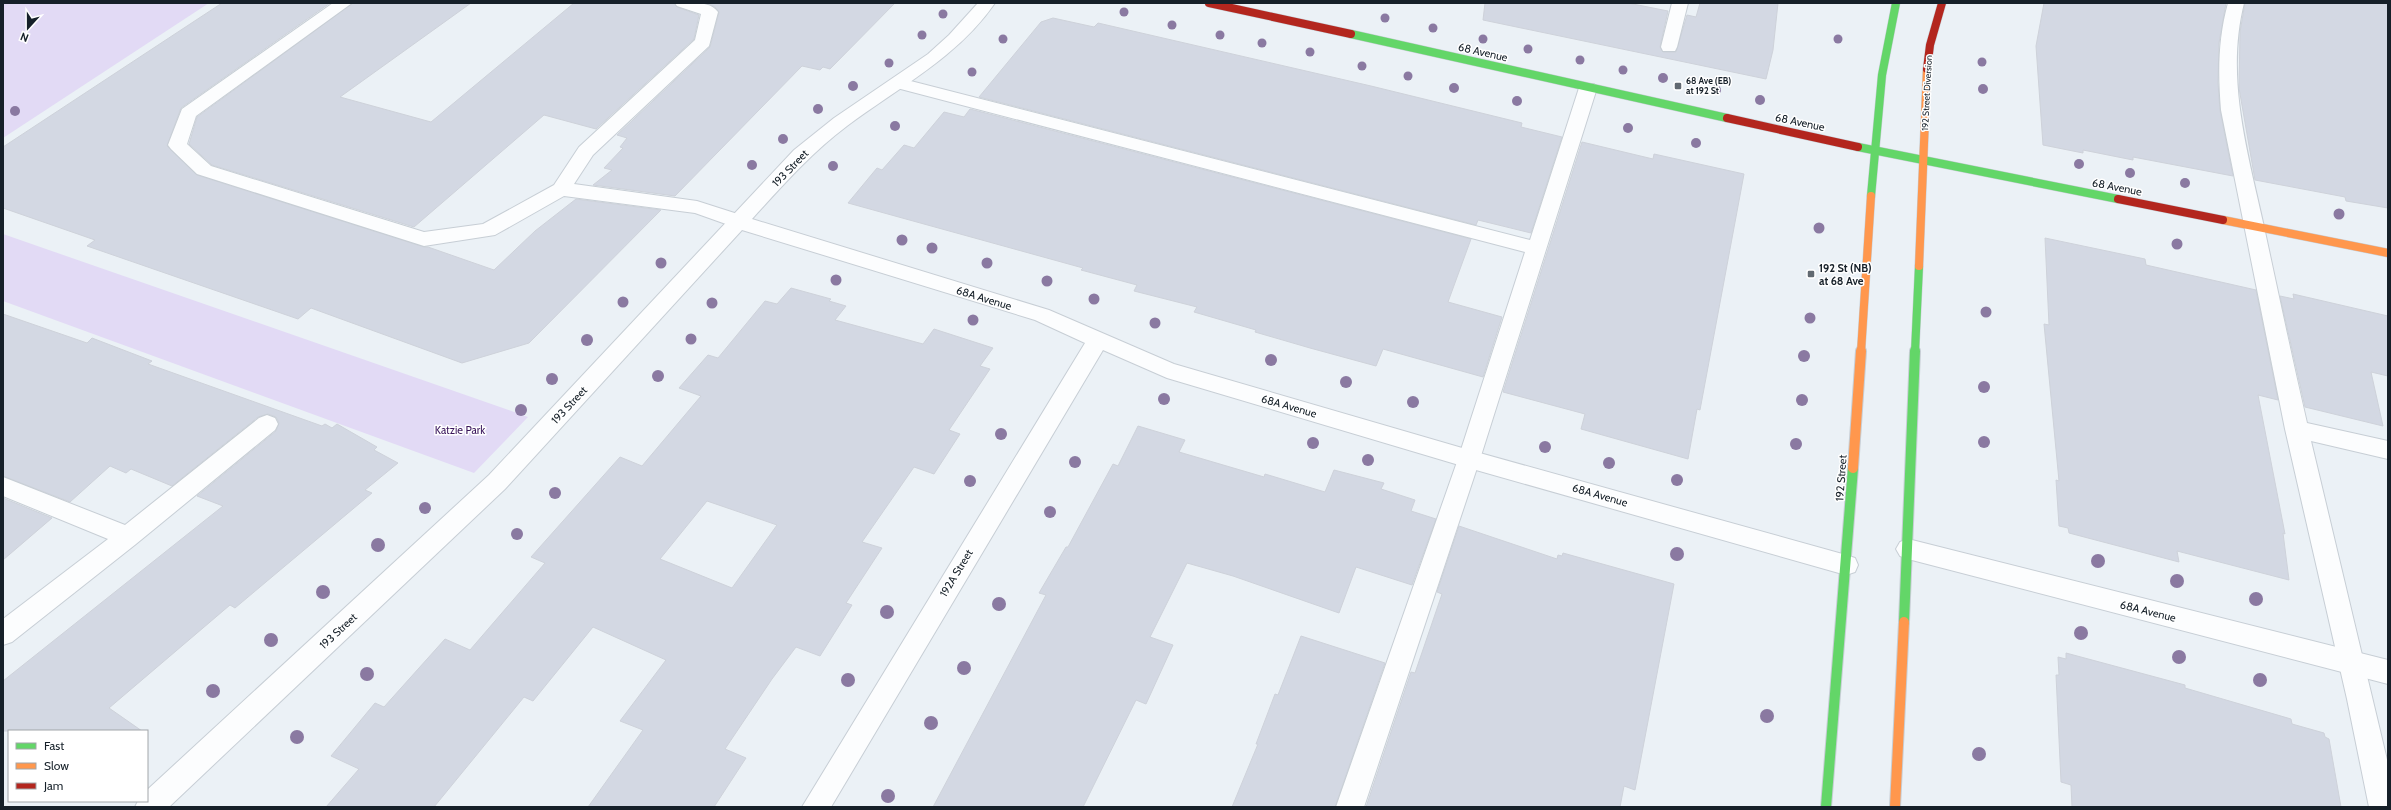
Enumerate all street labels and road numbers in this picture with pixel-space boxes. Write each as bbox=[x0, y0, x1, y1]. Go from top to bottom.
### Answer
street label: 68 Avenue bbox=[1457, 40, 1509, 65]
street label: 192 Street Diversion bbox=[1919, 55, 1934, 131]
street label: 68 Avenue bbox=[1774, 110, 1826, 134]
street label: 193 Street bbox=[769, 146, 811, 190]
street label: 68 Avenue bbox=[2091, 175, 2143, 199]
street label: 68A Avenue bbox=[955, 283, 1014, 313]
street label: 193 Street bbox=[548, 383, 590, 427]
street label: 68A Avenue bbox=[1260, 391, 1319, 421]
street label: 192 Street bbox=[1832, 454, 1850, 502]
street label: 68A Avenue bbox=[1571, 480, 1630, 510]
street label: 192A Street bbox=[936, 546, 976, 599]
street label: 68A Avenue bbox=[2119, 597, 2178, 625]
street label: 193 Street bbox=[316, 610, 360, 652]

